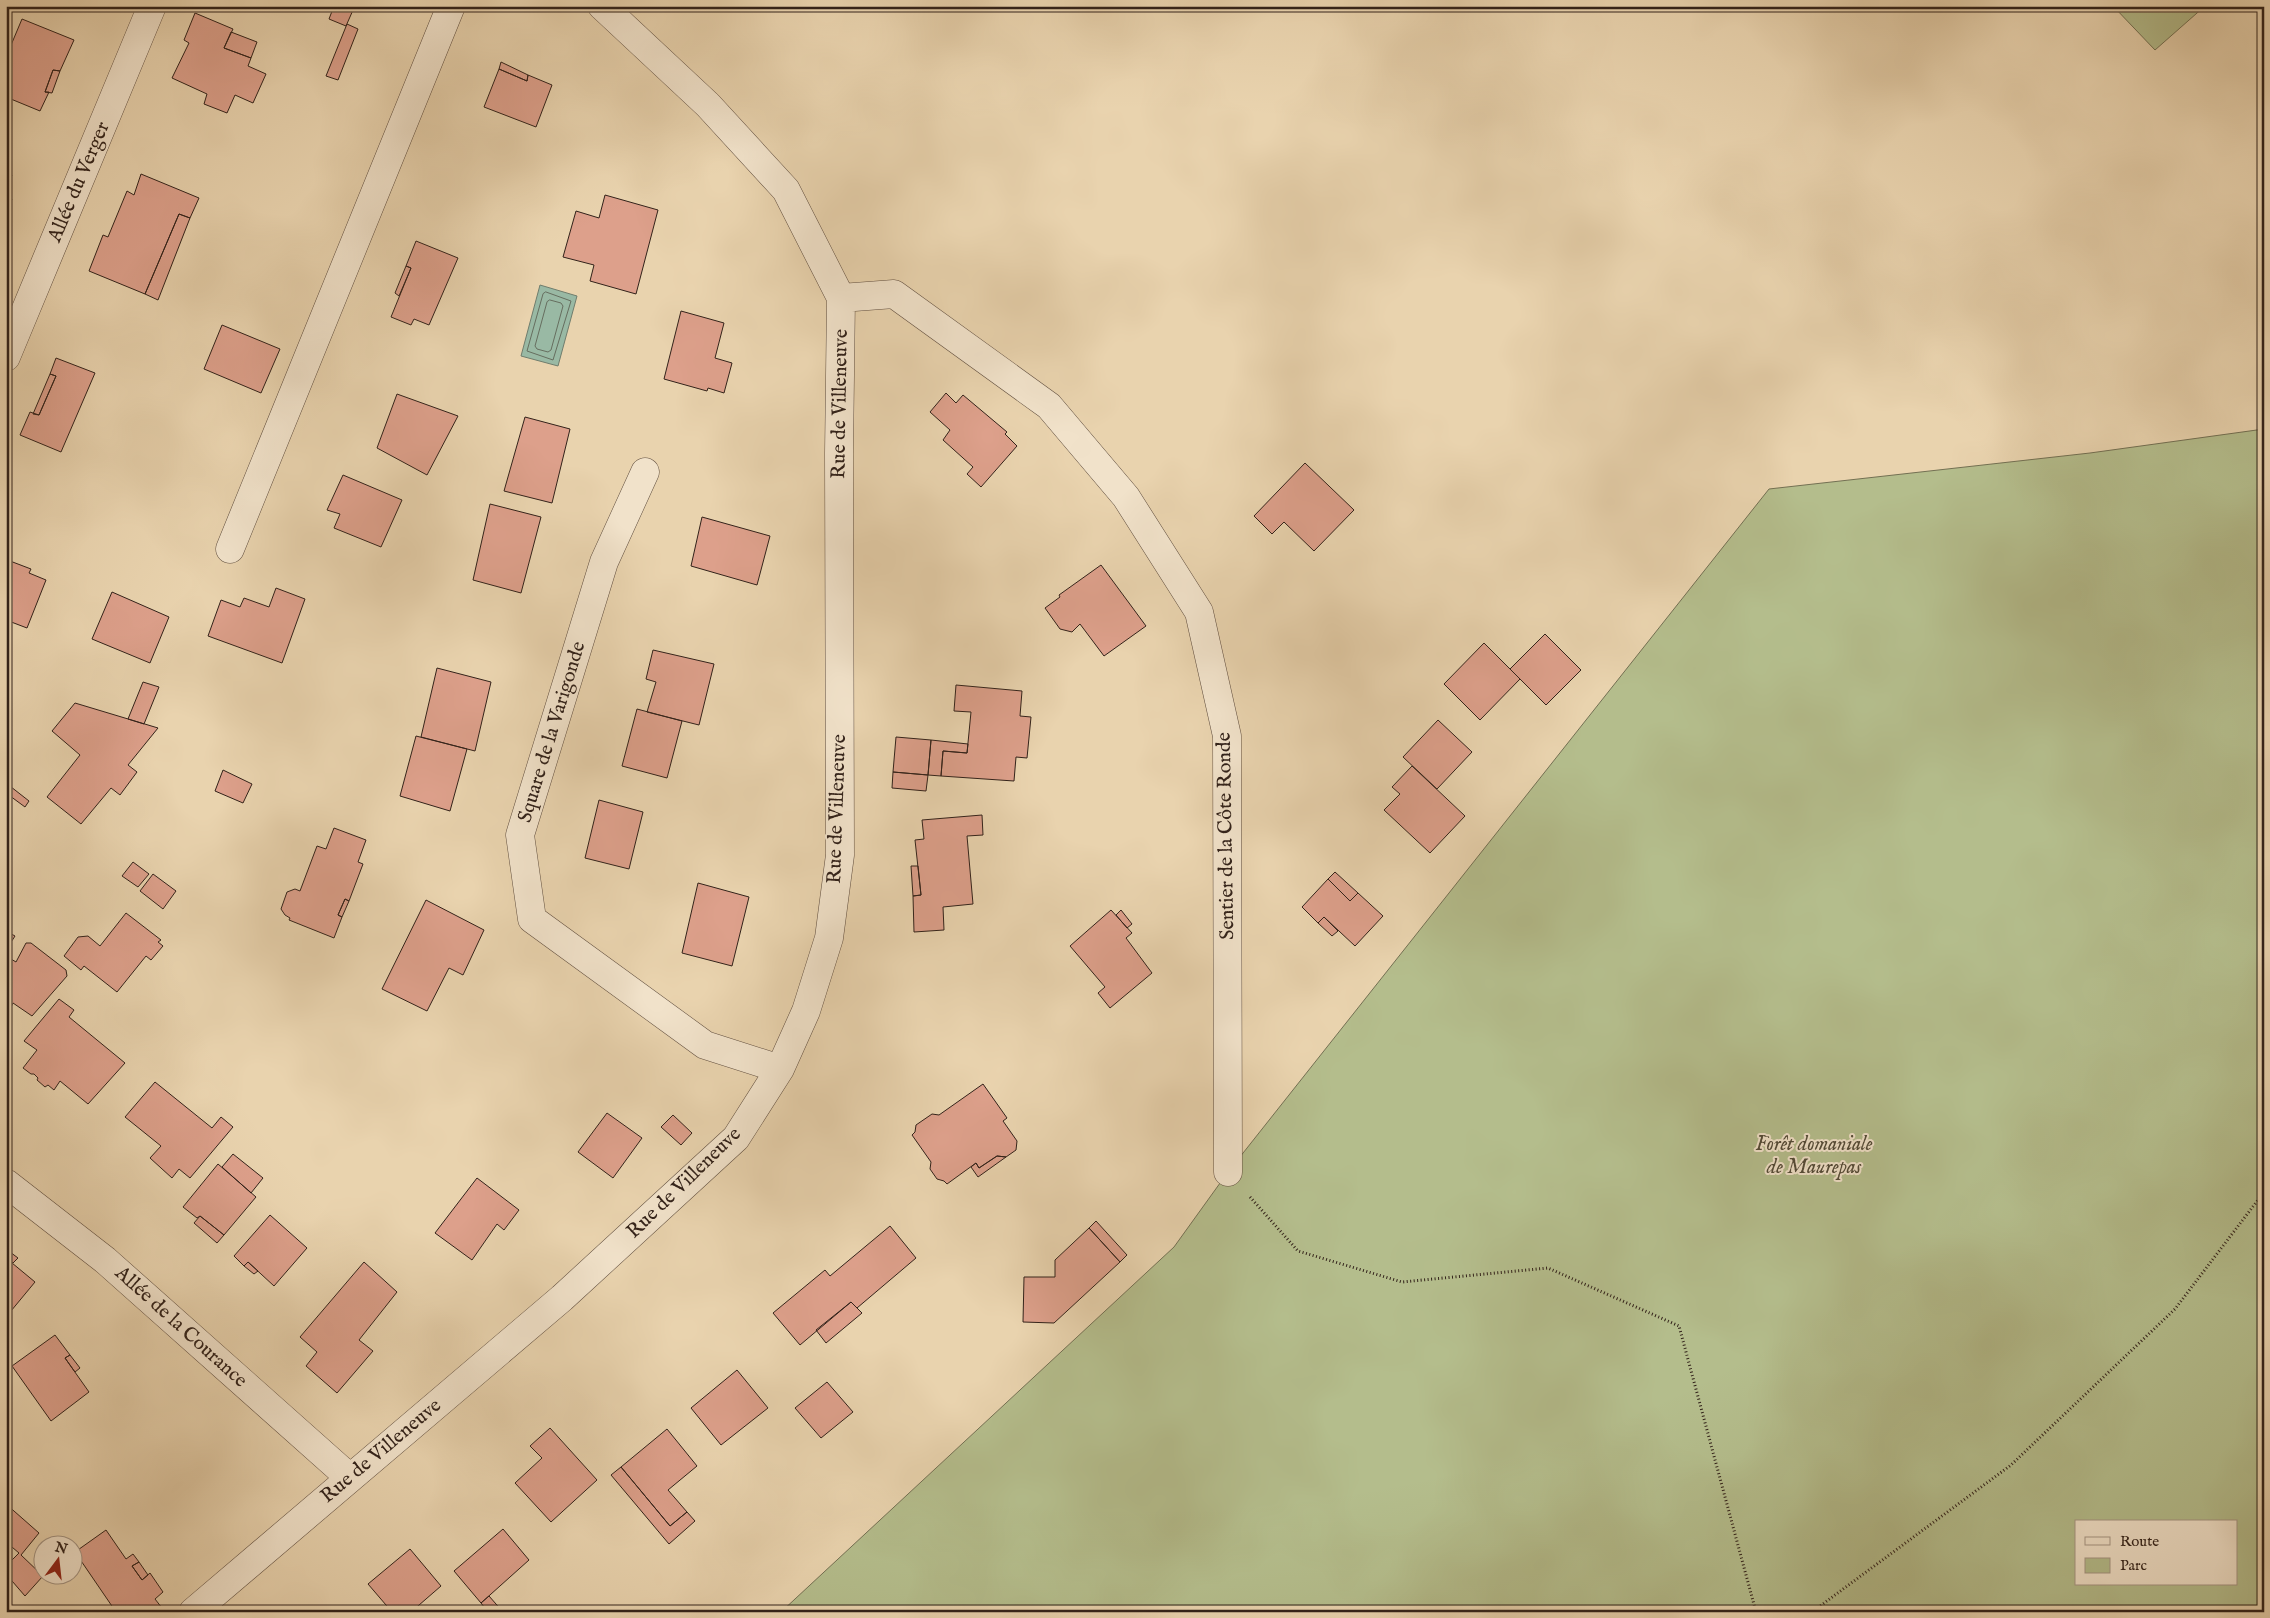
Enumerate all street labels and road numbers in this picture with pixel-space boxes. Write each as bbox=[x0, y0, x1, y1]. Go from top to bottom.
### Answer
street label: Allée du Verger bbox=[42, 117, 116, 247]
street label: Rue de Villeneuve bbox=[826, 329, 854, 479]
street label: Square de la Varigonde bbox=[513, 639, 591, 825]
street label: Sentier de la Côte Ronde bbox=[1212, 732, 1240, 940]
street label: Rue de Villeneuve bbox=[822, 734, 852, 884]
street label: Rue de Villeneuve bbox=[621, 1122, 747, 1244]
street label: Allée de la Courance bbox=[109, 1260, 252, 1393]
street label: Rue de Villeneuve bbox=[316, 1393, 446, 1509]

